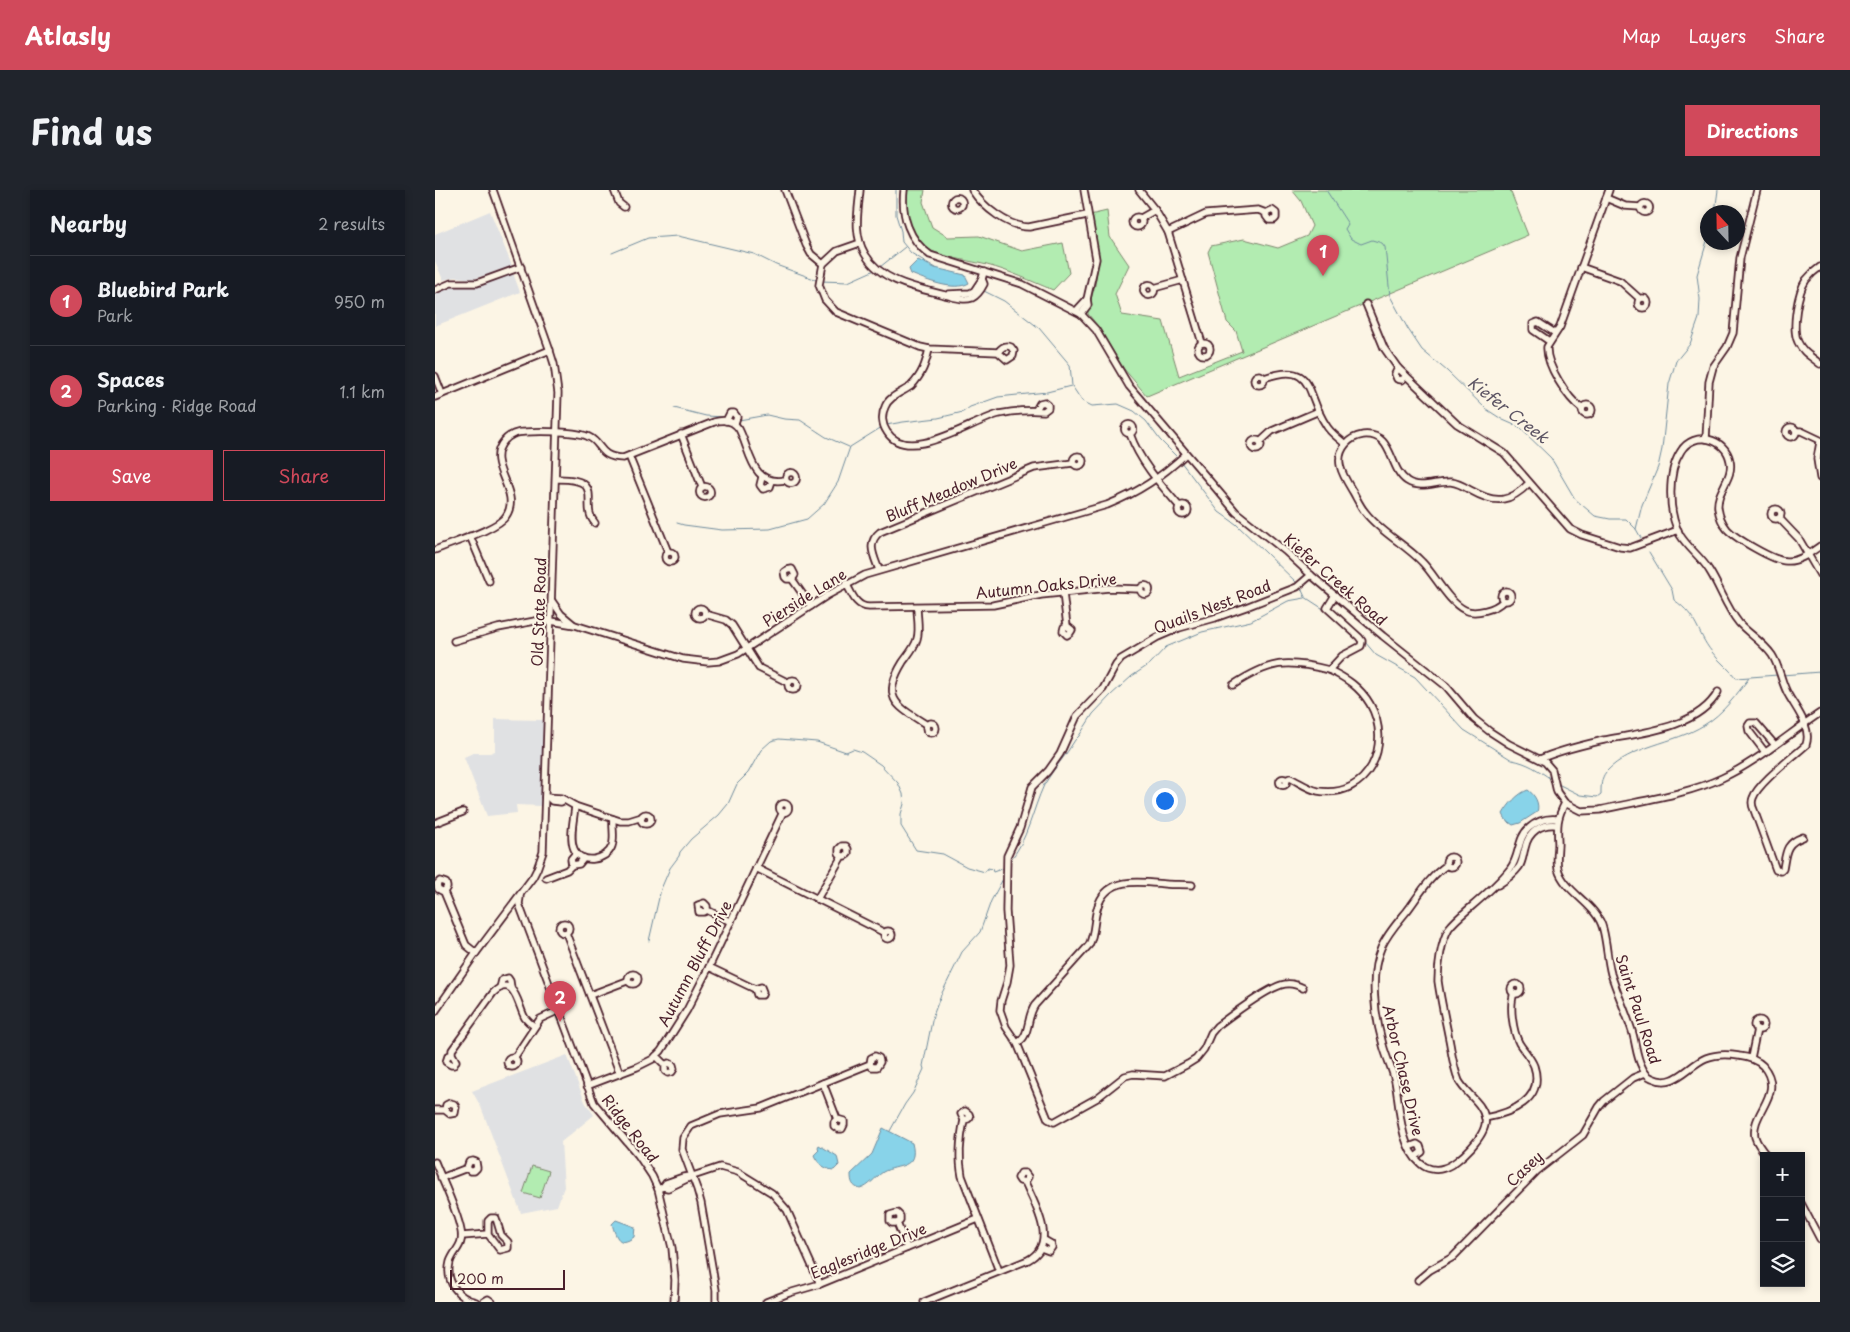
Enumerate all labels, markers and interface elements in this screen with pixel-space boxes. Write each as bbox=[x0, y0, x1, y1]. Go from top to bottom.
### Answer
text: Atlasly bbox=[25, 17, 111, 53]
text: Map bbox=[1622, 22, 1661, 49]
text: Layers bbox=[1689, 22, 1746, 49]
text: Share bbox=[1774, 22, 1825, 49]
text: Find us bbox=[30, 104, 152, 157]
button: Directions bbox=[1685, 105, 1820, 156]
north arrow bbox=[1700, 205, 1745, 250]
text: Nearby bbox=[50, 207, 127, 239]
text: 2 results bbox=[318, 211, 385, 235]
pin: 1 bbox=[1307, 235, 1339, 276]
text: Bluebird Park bbox=[97, 275, 229, 303]
text: 1 bbox=[62, 289, 70, 313]
text: 950 m bbox=[334, 289, 385, 313]
text: Park bbox=[97, 303, 133, 327]
text: Spaces bbox=[97, 365, 164, 393]
water label: Kiefer Creek bbox=[1463, 370, 1556, 449]
text: 2 bbox=[60, 379, 72, 403]
text: 1.1 km bbox=[339, 379, 385, 403]
text: Parking · Ridge Road bbox=[97, 393, 257, 417]
button: Save bbox=[50, 450, 213, 501]
button: Share bbox=[223, 450, 385, 501]
street label: Bluff Meadow Drive bbox=[882, 451, 1020, 527]
street label: Kiefer Creek Road bbox=[1279, 528, 1393, 630]
street label: Old State Road bbox=[525, 557, 551, 667]
street label: Pierside Lane bbox=[757, 562, 851, 632]
street label: Autumn Oaks Drive bbox=[974, 566, 1118, 604]
street label: Quails Nest Road bbox=[1150, 573, 1274, 639]
your location bbox=[1152, 788, 1178, 814]
street label: Autumn Bluff Drive bbox=[651, 896, 737, 1030]
street label: Saint Paul Road bbox=[1610, 951, 1668, 1067]
pin: 2 bbox=[544, 981, 576, 1022]
street label: Arbor Chase Drive bbox=[1378, 1002, 1430, 1138]
street label: Ridge Road bbox=[597, 1089, 665, 1167]
street label: Casey bbox=[1500, 1145, 1548, 1191]
map controls bbox=[1760, 1152, 1805, 1287]
button: + bbox=[1760, 1152, 1805, 1197]
button: − bbox=[1760, 1197, 1805, 1242]
street label: Eaglesridge Drive bbox=[806, 1216, 930, 1284]
button: layers bbox=[1760, 1242, 1805, 1287]
scale bar bbox=[450, 1267, 565, 1290]
text: 200 m bbox=[457, 1268, 504, 1289]

